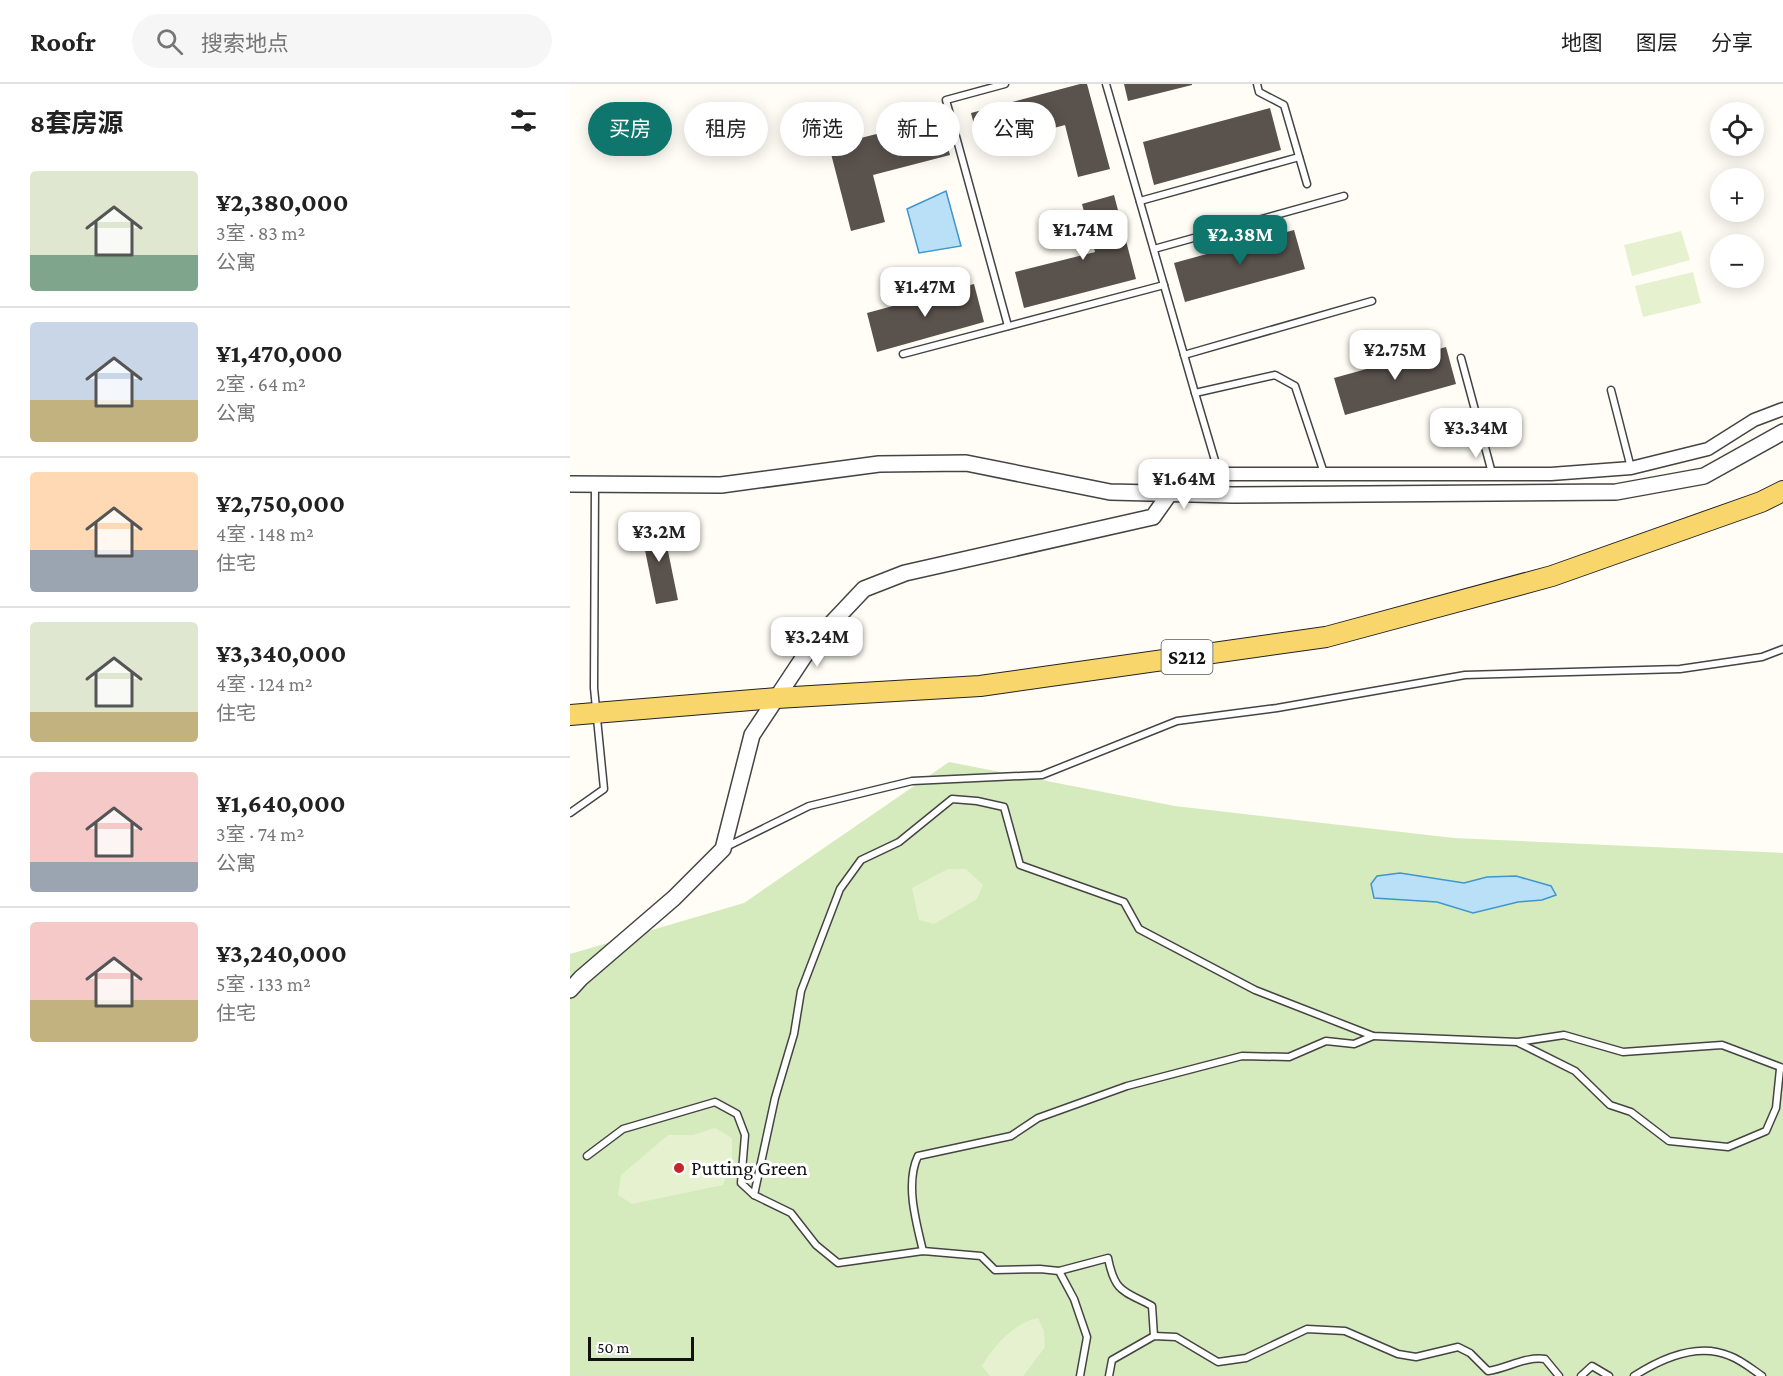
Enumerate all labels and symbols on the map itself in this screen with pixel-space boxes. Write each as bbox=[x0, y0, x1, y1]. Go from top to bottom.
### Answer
pin: ¥1.74M bbox=[1034, 210, 1132, 261]
pin: ¥2.38M bbox=[1191, 215, 1289, 266]
pin: ¥1.47M bbox=[876, 267, 974, 318]
pin: ¥2.75M bbox=[1346, 330, 1444, 381]
pin: ¥3.34M bbox=[1427, 408, 1525, 459]
pin: ¥1.64M bbox=[1135, 459, 1233, 510]
pin: ¥3.2M bbox=[617, 512, 701, 563]
pin: ¥3.24M bbox=[768, 617, 866, 668]
road number: S212 bbox=[1162, 640, 1212, 674]
place label: Putting Green bbox=[691, 1156, 807, 1180]
marker: Putting Green bbox=[672, 1161, 686, 1175]
scale bar bbox=[588, 1334, 694, 1362]

